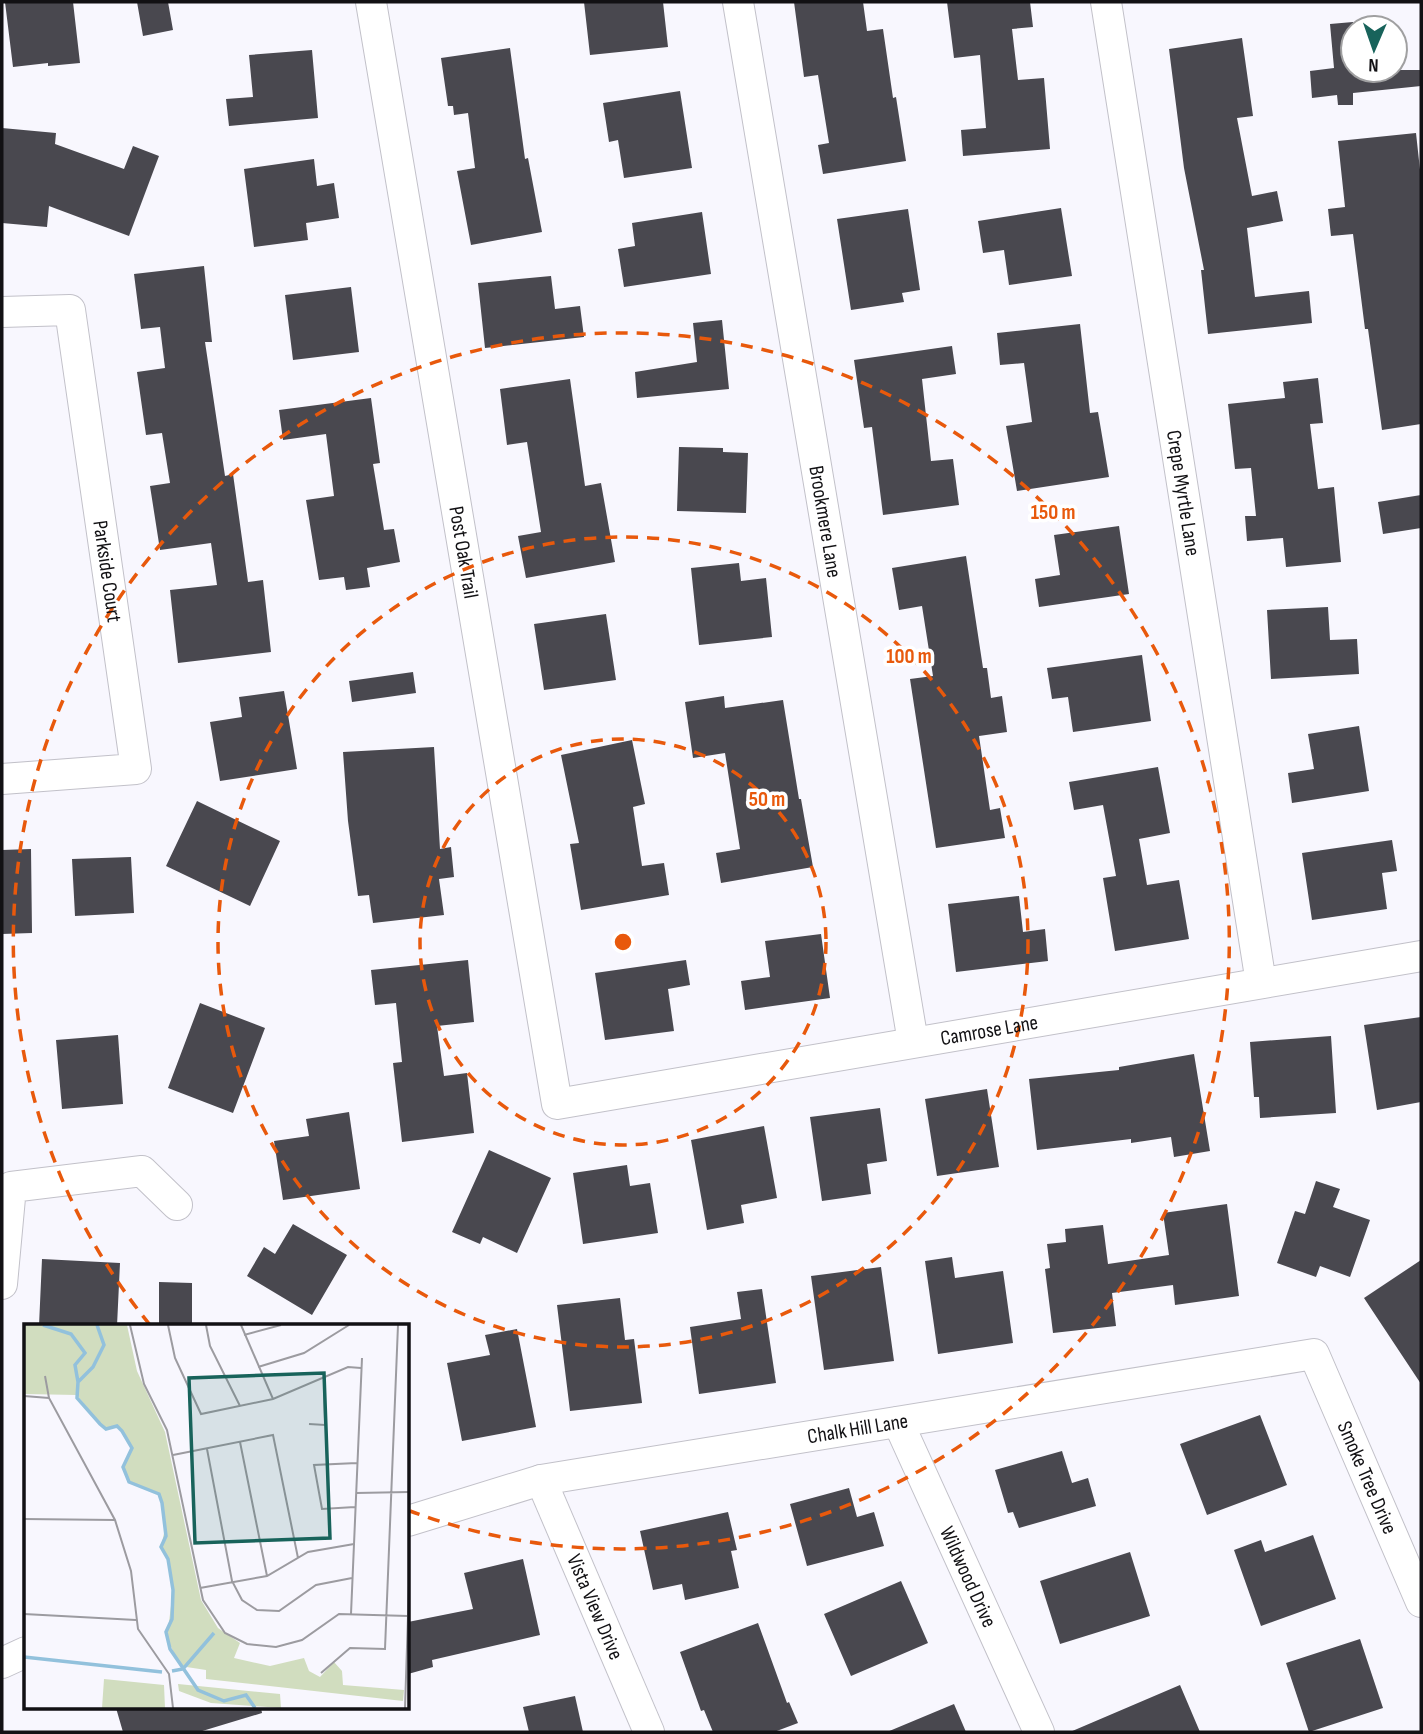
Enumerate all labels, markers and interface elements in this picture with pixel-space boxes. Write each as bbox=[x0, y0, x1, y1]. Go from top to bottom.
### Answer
north arrow bbox=[1339, 14, 1409, 84]
text: N bbox=[1368, 53, 1379, 76]
street label: Crepe Myrtle Lane bbox=[1161, 428, 1206, 558]
street label: Brookmere Lane bbox=[804, 464, 847, 580]
text: 150 m bbox=[1031, 500, 1075, 525]
street label: Post Oak Trail bbox=[444, 504, 484, 600]
street label: Parkside Court bbox=[88, 519, 127, 624]
text: 100 m bbox=[886, 644, 932, 669]
text: 50 m bbox=[749, 787, 785, 812]
centre of rings bbox=[611, 930, 635, 954]
street label: Camrose Lane bbox=[938, 1009, 1040, 1051]
inset map bbox=[24, 1324, 410, 1710]
street label: Chalk Hill Lane bbox=[805, 1408, 910, 1449]
street label: Smoke Tree Drive bbox=[1332, 1417, 1403, 1538]
street label: Wildwood Drive bbox=[935, 1522, 1002, 1631]
street label: Vista View Drive bbox=[562, 1550, 629, 1663]

